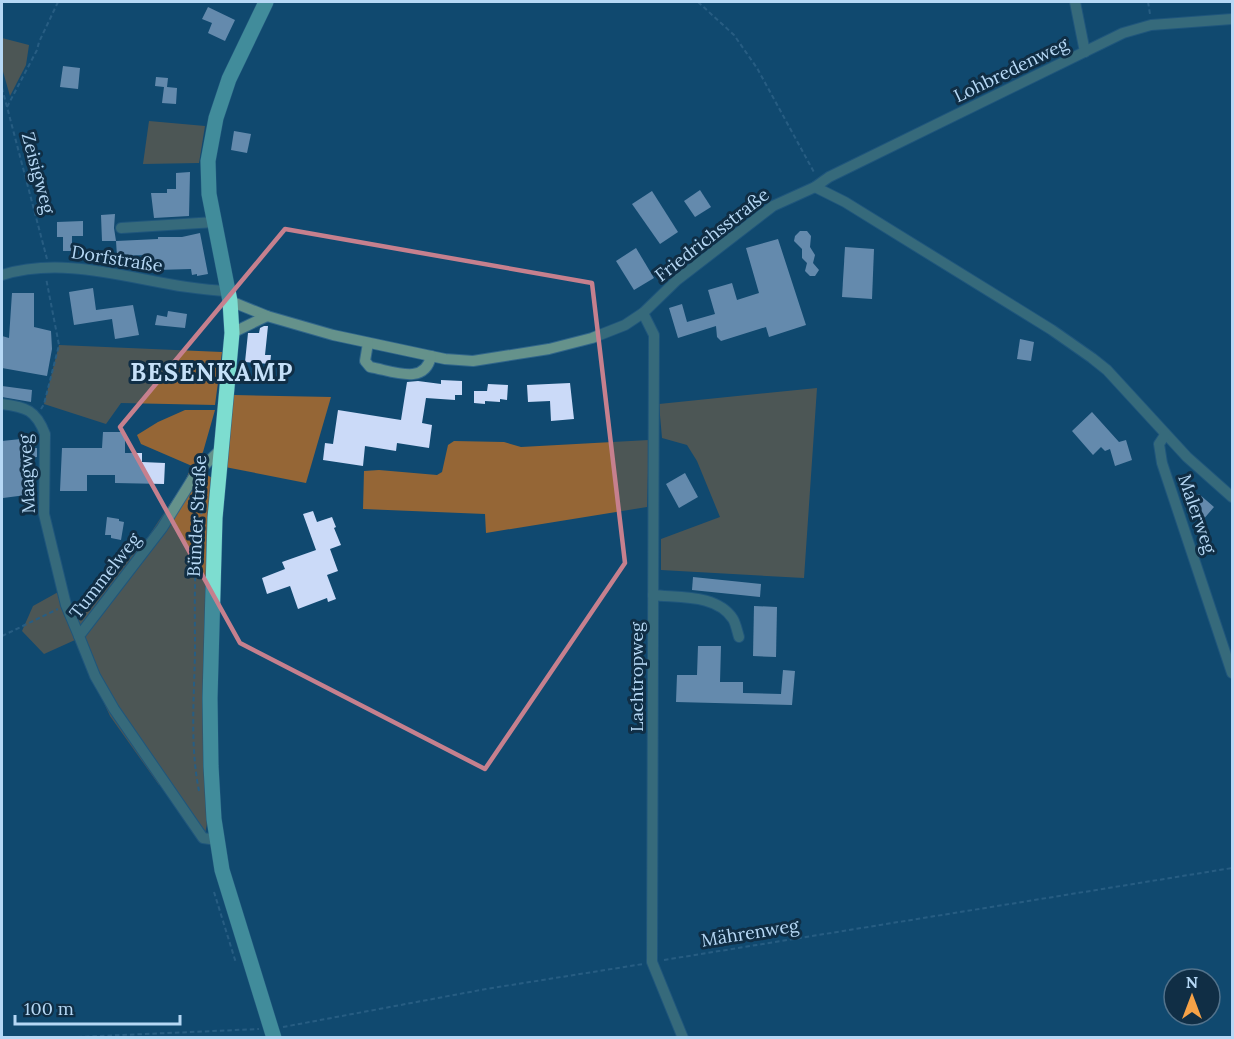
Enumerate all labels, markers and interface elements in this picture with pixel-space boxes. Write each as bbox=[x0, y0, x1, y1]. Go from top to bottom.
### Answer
street label: Lohbredenweg bbox=[950, 31, 1073, 107]
street label: Zeisigweg bbox=[17, 130, 61, 217]
street label: Friedrichsstraße bbox=[650, 183, 774, 286]
street label: Dorfstraße bbox=[70, 240, 165, 277]
district label: BESENKAMP bbox=[130, 357, 294, 388]
street label: Maagweg bbox=[13, 433, 40, 514]
street label: Bünder Straße bbox=[182, 454, 211, 577]
street label: Malerweg bbox=[1173, 471, 1222, 557]
street label: Tummelweg bbox=[64, 527, 146, 623]
street label: Lachtropweg bbox=[625, 621, 648, 732]
street label: Mährenweg bbox=[699, 913, 801, 952]
north arrow bbox=[1162, 967, 1222, 1027]
text: N bbox=[1186, 972, 1198, 992]
scale bar bbox=[15, 988, 180, 1026]
text: 100 m bbox=[24, 997, 74, 1020]

